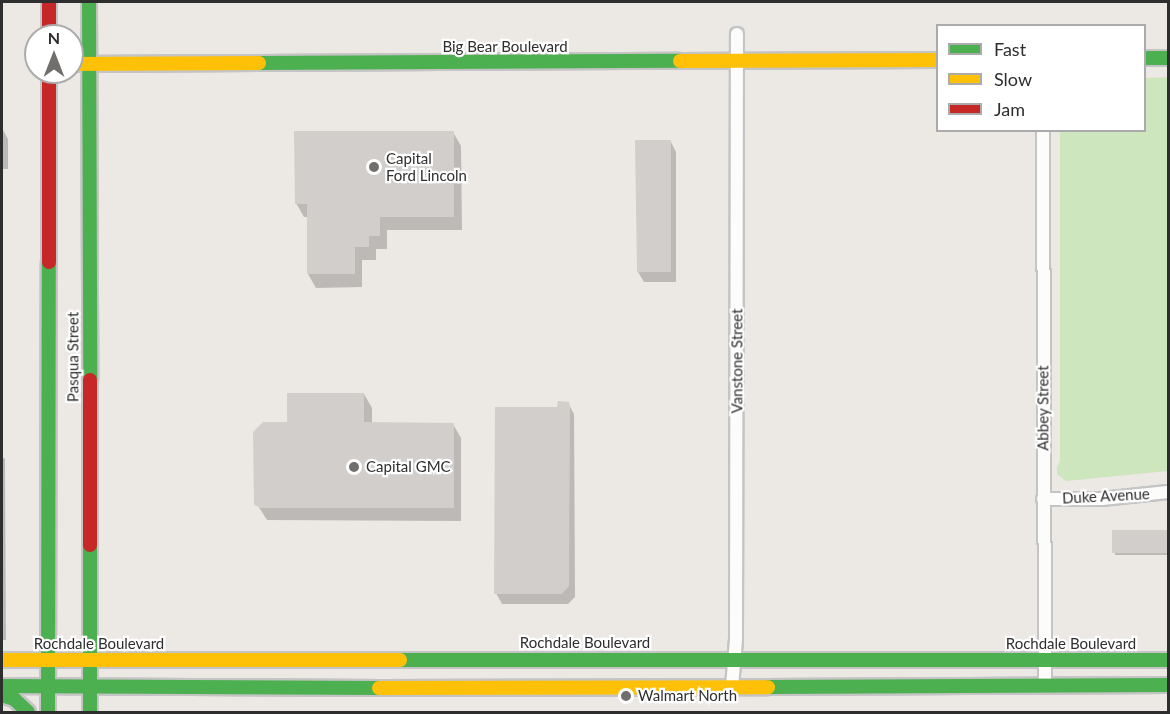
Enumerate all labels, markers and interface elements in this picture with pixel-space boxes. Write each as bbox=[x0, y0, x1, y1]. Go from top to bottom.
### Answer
north arrow bbox=[24, 24, 84, 84]
legend bbox=[936, 24, 1146, 132]
text: N bbox=[48, 28, 60, 47]
street label: Big Bear Boulevard bbox=[442, 38, 568, 56]
text: Fast bbox=[994, 38, 1026, 60]
text: Slow bbox=[994, 68, 1032, 90]
text: Jam bbox=[994, 98, 1025, 120]
place label: Capital Ford Lincoln bbox=[386, 149, 467, 184]
marker: Capital Ford Lincoln bbox=[367, 160, 381, 174]
street label: Vanstone Street bbox=[728, 309, 746, 413]
street label: Pasqua Street bbox=[64, 312, 82, 402]
street label: Abbey Street bbox=[1034, 365, 1052, 451]
place label: Capital GMC bbox=[366, 458, 451, 476]
marker: Capital GMC bbox=[347, 460, 361, 474]
street label: Duke Avenue bbox=[1061, 485, 1151, 507]
street label: Rochdale Boulevard bbox=[520, 634, 650, 652]
street label: Rochdale Boulevard bbox=[34, 635, 164, 653]
street label: Rochdale Boulevard bbox=[1006, 635, 1136, 653]
place label: Walmart North bbox=[638, 687, 737, 705]
marker: Walmart North bbox=[619, 689, 633, 703]

